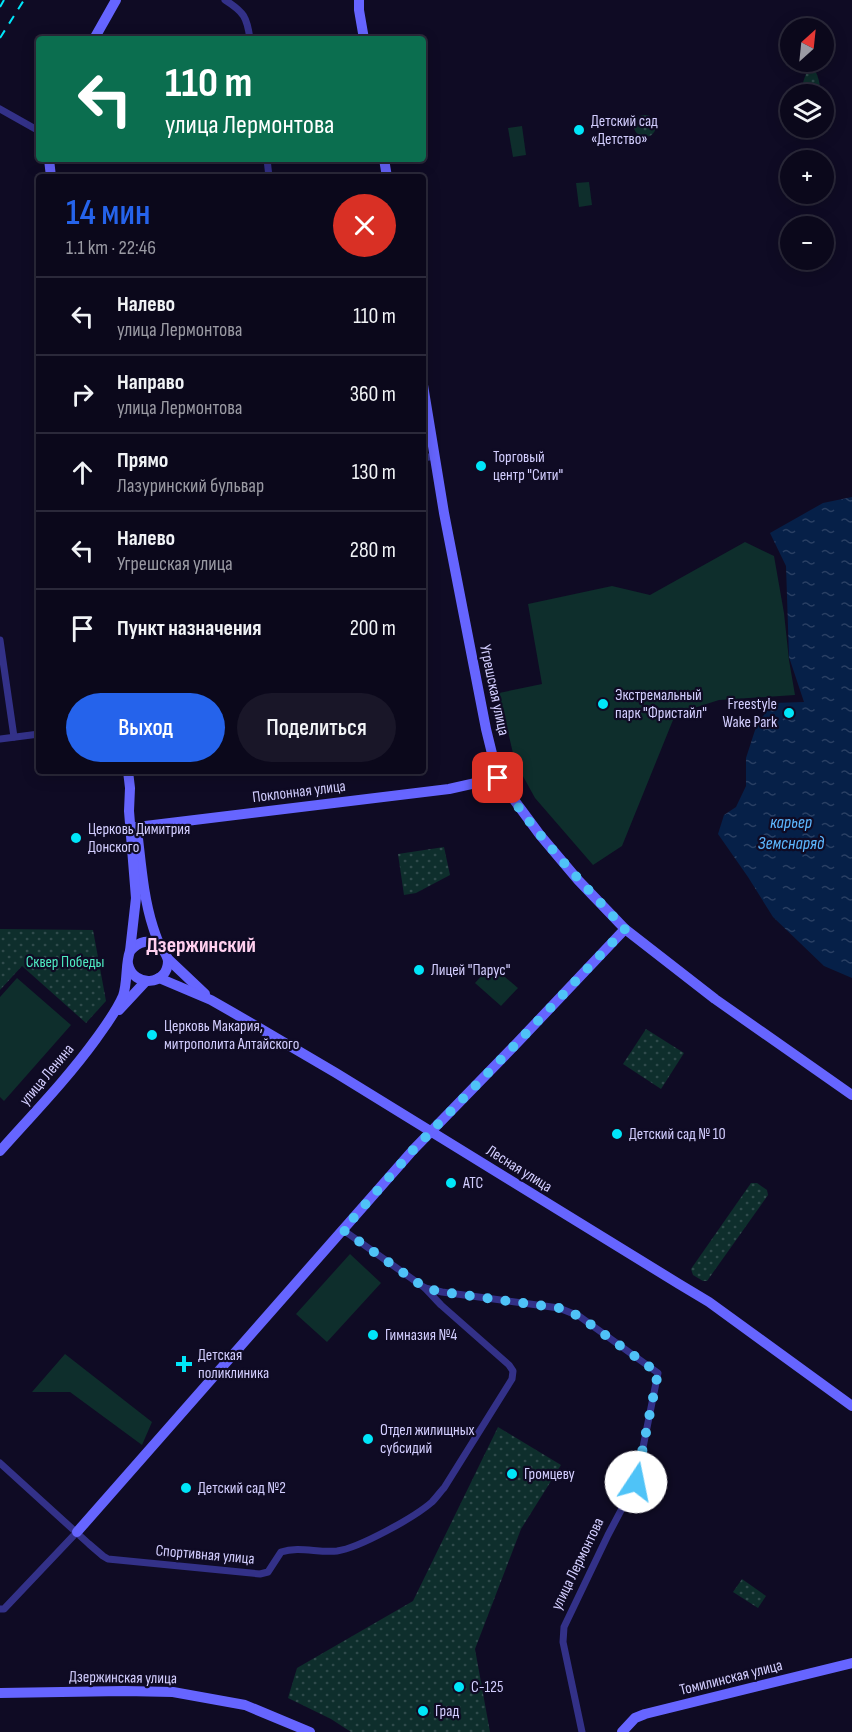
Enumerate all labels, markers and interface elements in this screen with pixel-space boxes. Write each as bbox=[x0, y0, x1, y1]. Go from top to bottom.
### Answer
north arrow bbox=[780, 18, 834, 72]
map controls bbox=[780, 18, 834, 270]
text: 110 m bbox=[165, 58, 252, 109]
icon: left bbox=[66, 60, 144, 138]
button: layers bbox=[780, 84, 834, 138]
text: улица Лермонтова bbox=[165, 109, 334, 141]
place label: Детский сад «Детство» bbox=[591, 112, 658, 149]
marker: Детский сад «Детство» bbox=[572, 123, 586, 137]
button: + bbox=[780, 150, 834, 204]
text: 14 мин bbox=[66, 192, 150, 235]
button: close bbox=[333, 194, 396, 257]
button: − bbox=[780, 216, 834, 270]
text: 1.1 km · 22:46 bbox=[66, 236, 156, 260]
text: Налево bbox=[117, 291, 175, 318]
icon: left bbox=[66, 300, 99, 333]
text: 110 m bbox=[353, 303, 396, 330]
text: улица Лермонтова bbox=[117, 318, 243, 342]
text: Направо bbox=[117, 369, 184, 396]
icon: right bbox=[66, 378, 99, 411]
text: 360 m bbox=[350, 381, 396, 408]
text: улица Лермонтова bbox=[117, 396, 243, 420]
text: Прямо bbox=[117, 447, 168, 474]
place label: Торговый центр "Сити" bbox=[493, 448, 563, 485]
icon: ahead bbox=[66, 456, 99, 489]
text: 130 m bbox=[352, 459, 396, 486]
marker: Торговый центр "Сити" bbox=[474, 459, 488, 473]
text: Лазуринский бульвар bbox=[117, 474, 264, 498]
text: Налево bbox=[117, 525, 175, 552]
icon: left bbox=[66, 534, 99, 567]
text: 280 m bbox=[350, 537, 396, 564]
text: Угрешская улица bbox=[117, 552, 233, 576]
icon: arrive bbox=[66, 612, 99, 645]
text: Пункт назначения bbox=[117, 615, 261, 642]
text: 200 m bbox=[350, 615, 396, 642]
street label: Угрешская улица bbox=[475, 643, 513, 737]
place label: Экстремальный парк "Фристайл" bbox=[615, 686, 707, 723]
button: Выход bbox=[66, 693, 225, 762]
button: Поделиться bbox=[237, 693, 396, 762]
place label: Freestyle Wake Park bbox=[723, 695, 777, 732]
marker: Экстремальный парк "Фристайл" bbox=[596, 697, 610, 711]
marker: Freestyle Wake Park bbox=[782, 706, 796, 720]
pin bbox=[472, 752, 523, 803]
icon: arrive bbox=[481, 761, 514, 794]
street label: Поклонная улица bbox=[251, 777, 347, 807]
water label: карьер Земснаряд bbox=[758, 812, 825, 854]
place label: Церковь Димитрия Донского bbox=[88, 820, 190, 857]
marker: Церковь Димитрия Донского bbox=[69, 831, 83, 845]
district label: Дзержинский bbox=[146, 932, 256, 959]
park label: Сквер Победы bbox=[26, 953, 104, 972]
place label: Лицей "Парус" bbox=[431, 961, 510, 980]
marker: Лицей "Парус" bbox=[412, 963, 426, 977]
place label: Церковь Макария, митрополита Алтайского bbox=[164, 1017, 299, 1054]
marker: Церковь Макария, митрополита Алтайского bbox=[145, 1028, 159, 1042]
street label: улица Ленина bbox=[16, 1040, 78, 1110]
place label: Детский сад № 10 bbox=[629, 1125, 726, 1144]
marker: Детский сад № 10 bbox=[610, 1127, 624, 1141]
street label: Лесная улица bbox=[483, 1141, 555, 1197]
place label: АТС bbox=[462, 1174, 483, 1193]
marker: АТС bbox=[444, 1176, 458, 1190]
place label: Гимназия №4 bbox=[385, 1326, 457, 1345]
marker: Гимназия №4 bbox=[366, 1328, 380, 1342]
place label: Детская поликлиника bbox=[198, 1346, 269, 1383]
marker: Детская поликлиника bbox=[175, 1355, 193, 1373]
place label: Отдел жилищных субсидий bbox=[380, 1421, 475, 1458]
marker: Отдел жилищных субсидий bbox=[361, 1432, 375, 1446]
position arrow bbox=[604, 1450, 668, 1514]
place label: Громцеву bbox=[524, 1465, 575, 1484]
marker: Громцеву bbox=[505, 1467, 519, 1481]
place label: Детский сад №2 bbox=[198, 1479, 286, 1498]
marker: Детский сад №2 bbox=[179, 1481, 193, 1495]
street label: улица Лермонтова bbox=[547, 1515, 609, 1613]
street label: Спортивная улица bbox=[155, 1541, 255, 1569]
street label: Томилинская улица bbox=[678, 1656, 784, 1700]
street label: Дзержинская улица bbox=[69, 1668, 177, 1688]
place label: С-125 bbox=[471, 1678, 503, 1697]
marker: С-125 bbox=[452, 1680, 466, 1694]
place label: Град bbox=[435, 1702, 459, 1721]
marker: Град bbox=[416, 1704, 430, 1718]

